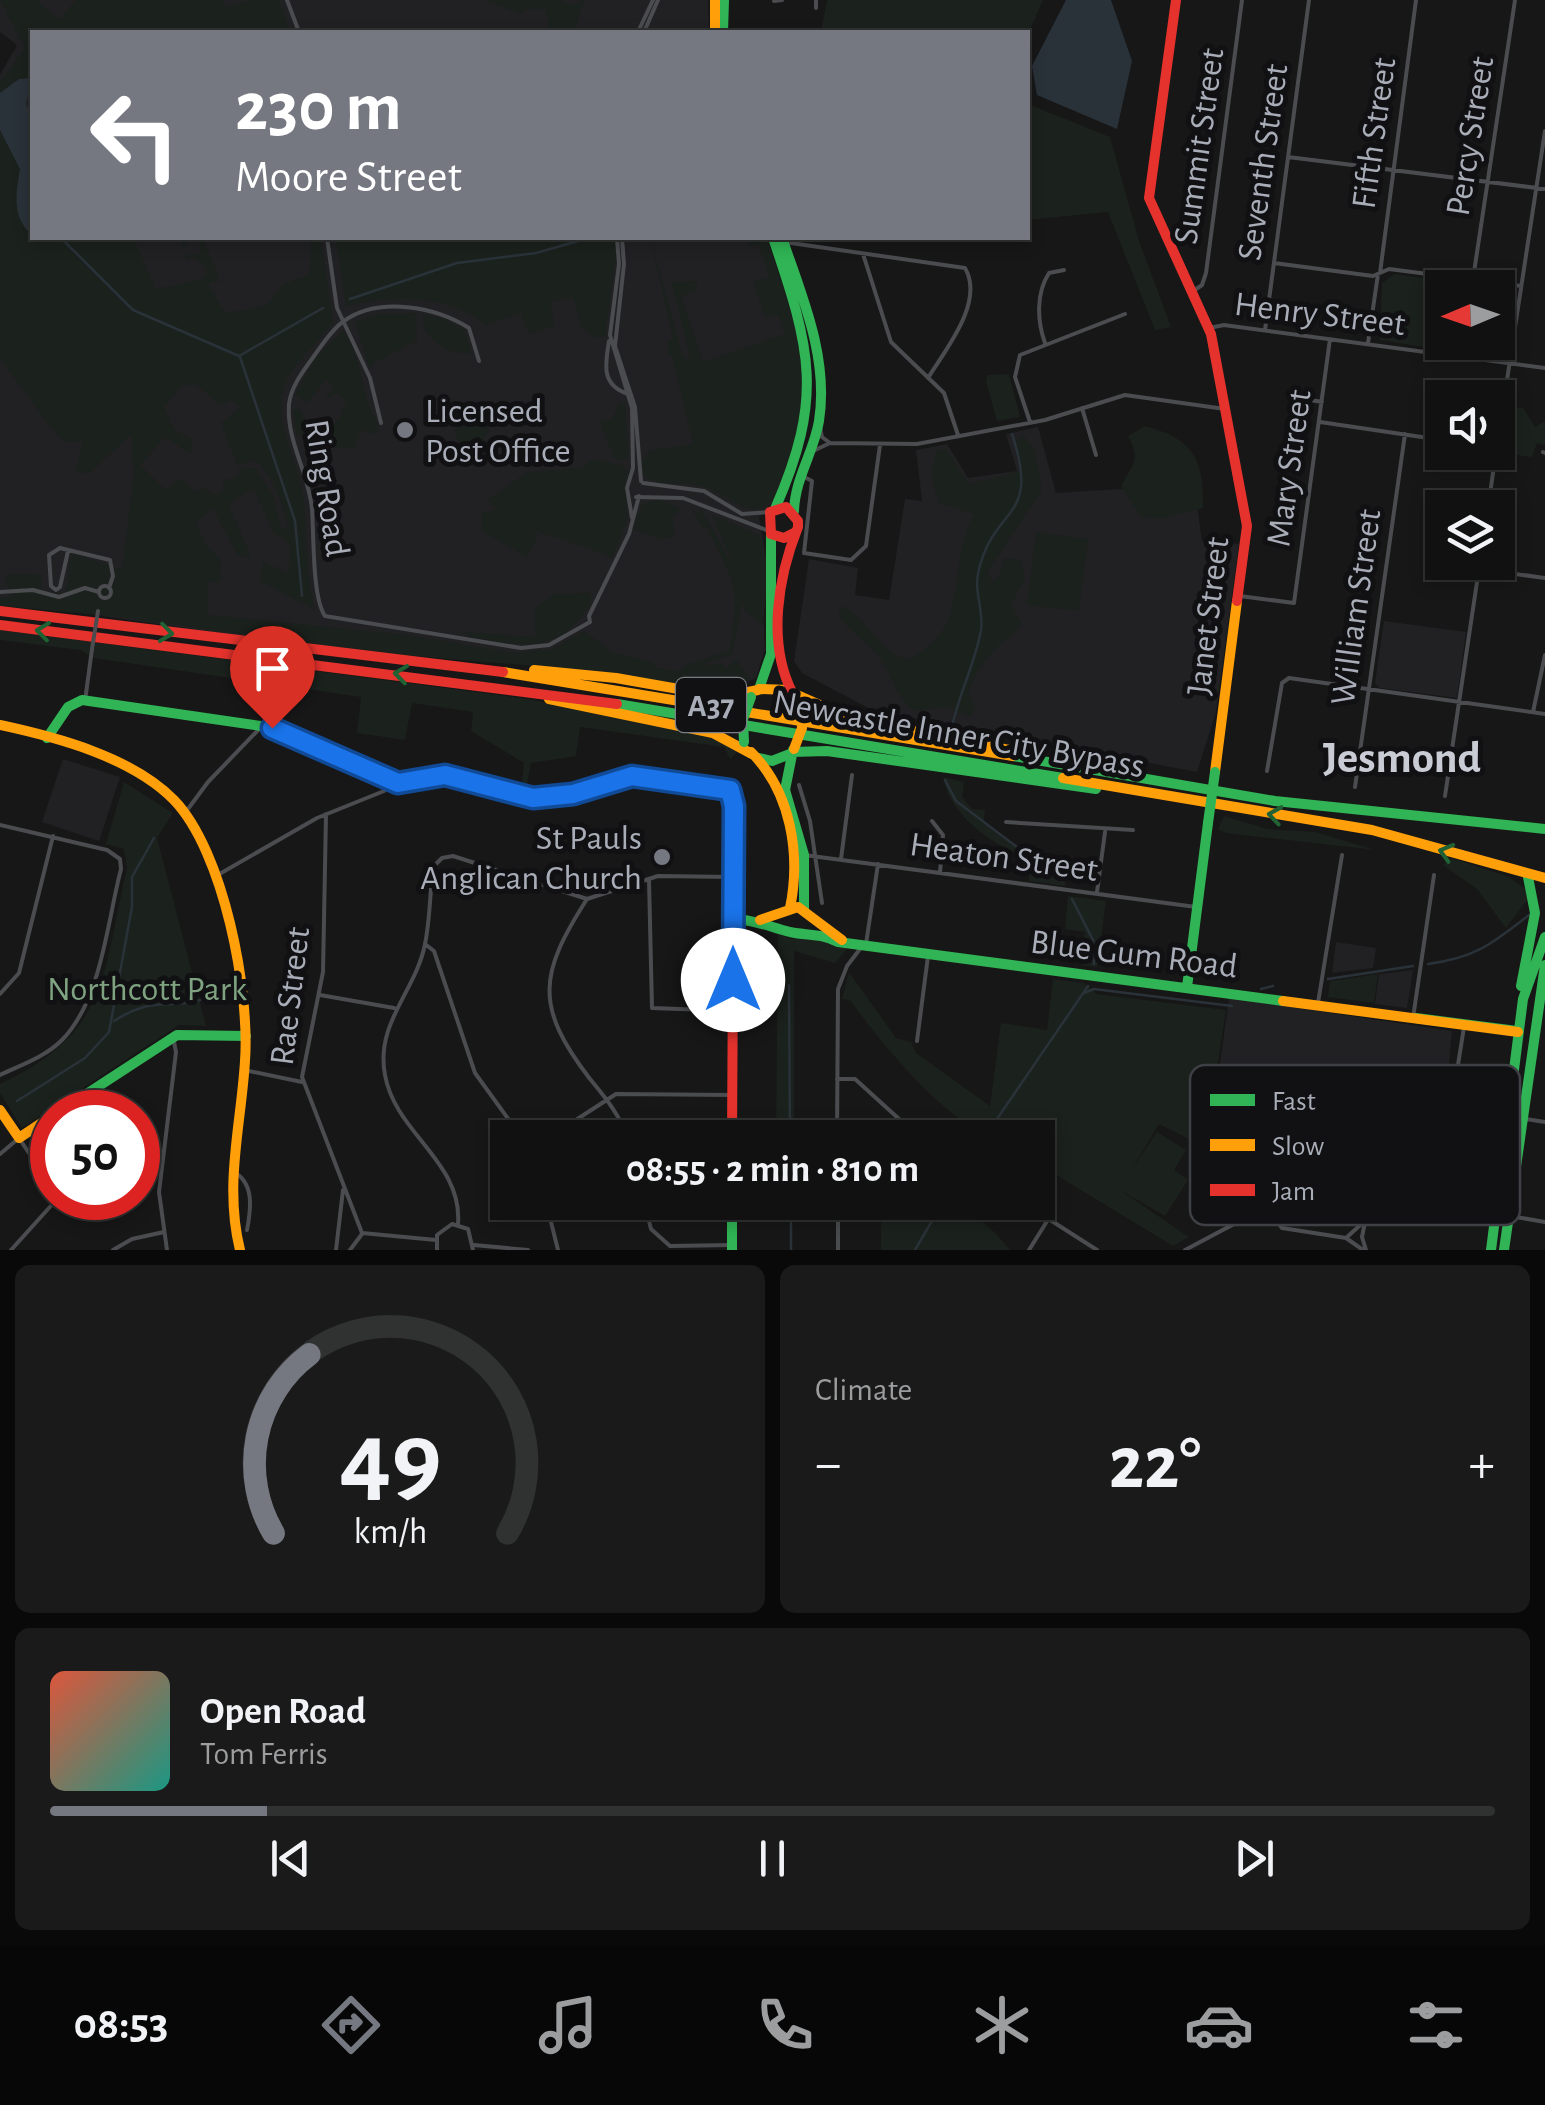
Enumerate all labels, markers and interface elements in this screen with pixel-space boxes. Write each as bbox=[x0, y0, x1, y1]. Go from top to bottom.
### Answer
street label: Summit Street bbox=[1168, 46, 1231, 246]
street label: Percy Street bbox=[1441, 54, 1500, 218]
street label: Fifth Street bbox=[1347, 55, 1402, 211]
street label: Seventh Street bbox=[1232, 62, 1295, 263]
icon: left bbox=[70, 70, 200, 200]
text: 230 m bbox=[235, 73, 402, 143]
text: Moore Street bbox=[235, 155, 462, 200]
north arrow bbox=[1425, 270, 1515, 360]
map controls bbox=[1425, 270, 1515, 580]
street label: Henry Street bbox=[1232, 287, 1407, 342]
button: sound bbox=[1425, 380, 1515, 470]
street label: Mary Street bbox=[1261, 388, 1318, 549]
place label: Licensed Post Office bbox=[425, 394, 571, 469]
street label: Ring Road bbox=[298, 417, 355, 559]
marker: Licensed Post Office bbox=[394, 419, 416, 441]
button: layers bbox=[1425, 490, 1515, 580]
street label: William Street bbox=[1325, 507, 1388, 707]
street label: Janet Street bbox=[1181, 535, 1236, 697]
one-way arrow bbox=[35, 621, 51, 642]
one-way arrow bbox=[158, 621, 174, 642]
pin bbox=[230, 626, 315, 729]
icon: arrive bbox=[245, 641, 300, 696]
one-way arrow bbox=[392, 664, 408, 685]
road number: A37 bbox=[676, 678, 746, 732]
street label: Newcastle Inner City Bypass bbox=[770, 685, 1147, 784]
district label: Jesmond bbox=[1323, 736, 1481, 781]
one-way arrow bbox=[1267, 805, 1284, 826]
place label: St Pauls Anglican Church bbox=[420, 821, 642, 896]
street label: Heaton Street bbox=[908, 827, 1100, 888]
one-way arrow bbox=[1438, 842, 1455, 863]
marker: St Pauls Anglican Church bbox=[651, 846, 673, 868]
street label: Blue Gum Road bbox=[1028, 924, 1239, 985]
street label: Rae Street bbox=[265, 925, 316, 1067]
position arrow bbox=[681, 928, 785, 1032]
park label: Northcott Park bbox=[47, 972, 247, 1007]
legend bbox=[1190, 1065, 1520, 1225]
text: Fast bbox=[1272, 1088, 1316, 1116]
speed limit sign: 50 bbox=[30, 1090, 160, 1220]
text: Slow bbox=[1272, 1133, 1324, 1161]
text: 08:55 · 2 min · 810 m bbox=[626, 1151, 919, 1189]
text: Jam bbox=[1272, 1178, 1315, 1206]
text: Climate bbox=[815, 1374, 912, 1406]
text: 49 bbox=[339, 1408, 441, 1512]
text: 22° bbox=[1109, 1427, 1201, 1502]
text: − bbox=[815, 1437, 841, 1492]
text: + bbox=[1469, 1437, 1495, 1492]
text: km/h bbox=[353, 1514, 427, 1550]
text: Open Road bbox=[200, 1693, 366, 1731]
text: Tom Ferris bbox=[200, 1738, 328, 1770]
icon: previous bbox=[263, 1831, 318, 1886]
icon: pause bbox=[745, 1831, 800, 1886]
icon: next bbox=[1227, 1831, 1282, 1886]
icon: directions bbox=[316, 1990, 386, 2060]
icon: music bbox=[533, 1990, 603, 2060]
icon: phone bbox=[750, 1990, 820, 2060]
icon: climate bbox=[967, 1990, 1037, 2060]
icon: car bbox=[1184, 1990, 1254, 2060]
icon: filters bbox=[1401, 1990, 1471, 2060]
text: 08:53 bbox=[74, 2002, 168, 2047]

